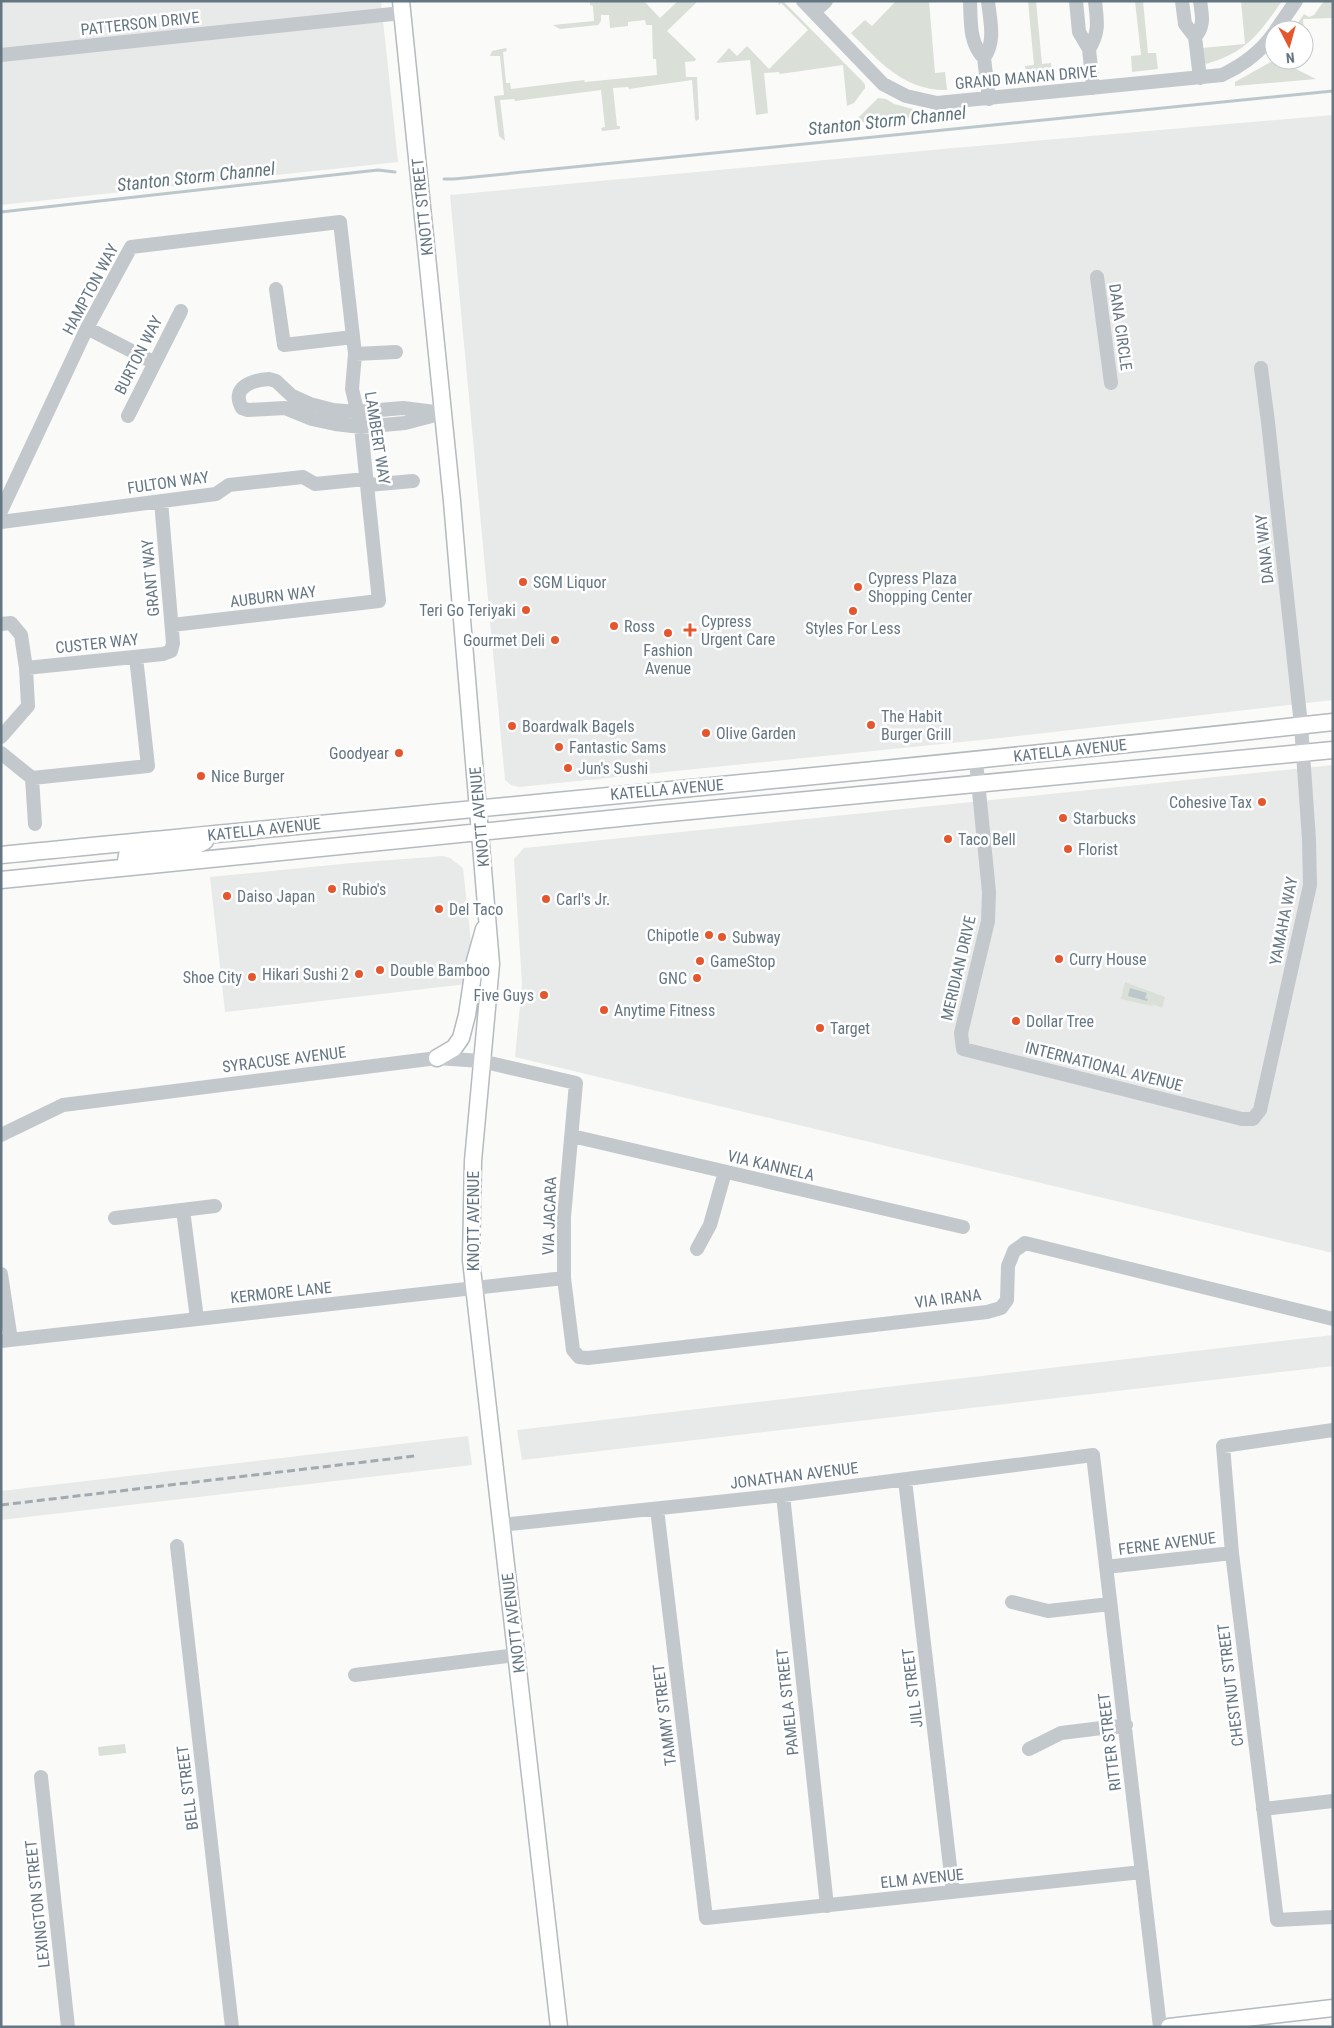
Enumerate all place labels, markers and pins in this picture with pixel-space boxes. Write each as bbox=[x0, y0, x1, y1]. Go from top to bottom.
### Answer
place label: Cypress Plaza Shopping Center bbox=[868, 569, 972, 606]
place label: SGM Liquor bbox=[533, 573, 607, 592]
marker: SGM Liquor bbox=[517, 576, 529, 588]
marker: Cypress Plaza Shopping Center bbox=[852, 581, 864, 593]
place label: Teri Go Teriyaki bbox=[419, 601, 516, 620]
marker: Teri Go Teriyaki bbox=[520, 604, 532, 616]
marker: Styles For Less bbox=[847, 605, 859, 617]
place label: Cypress Urgent Care bbox=[701, 612, 775, 649]
place label: Ross bbox=[624, 617, 655, 636]
place label: Styles For Less bbox=[805, 619, 901, 638]
marker: Ross bbox=[608, 620, 620, 632]
marker: Cypress Urgent Care bbox=[683, 623, 697, 637]
marker: Fashion Avenue bbox=[662, 627, 674, 639]
place label: Gourmet Deli bbox=[463, 631, 545, 650]
marker: Gourmet Deli bbox=[549, 634, 561, 646]
place label: Fashion Avenue bbox=[643, 641, 693, 678]
place label: The Habit Burger Grill bbox=[881, 707, 951, 744]
place label: Boardwalk Bagels bbox=[522, 717, 634, 736]
marker: The Habit Burger Grill bbox=[865, 719, 877, 731]
marker: Boardwalk Bagels bbox=[506, 720, 518, 732]
place label: Olive Garden bbox=[716, 724, 796, 743]
marker: Olive Garden bbox=[700, 727, 712, 739]
place label: Fantastic Sams bbox=[569, 738, 666, 757]
marker: Fantastic Sams bbox=[553, 741, 565, 753]
place label: Goodyear bbox=[329, 744, 389, 763]
marker: Goodyear bbox=[393, 747, 405, 759]
place label: Jun's Sushi bbox=[578, 759, 648, 778]
marker: Jun's Sushi bbox=[562, 762, 574, 774]
place label: Nice Burger bbox=[211, 767, 285, 786]
marker: Nice Burger bbox=[195, 770, 207, 782]
place label: Cohesive Tax bbox=[1169, 793, 1252, 812]
marker: Cohesive Tax bbox=[1256, 796, 1268, 808]
place label: Starbucks bbox=[1073, 809, 1136, 828]
marker: Starbucks bbox=[1057, 812, 1069, 824]
place label: Taco Bell bbox=[958, 830, 1016, 849]
marker: Taco Bell bbox=[942, 833, 954, 845]
place label: Florist bbox=[1078, 840, 1118, 859]
marker: Florist bbox=[1062, 843, 1074, 855]
place label: Rubio's bbox=[342, 880, 386, 899]
marker: Rubio's bbox=[326, 883, 338, 895]
place label: Daiso Japan bbox=[237, 887, 315, 906]
marker: Daiso Japan bbox=[221, 890, 233, 902]
place label: Carl's Jr. bbox=[556, 890, 610, 909]
marker: Carl's Jr. bbox=[540, 893, 552, 905]
place label: Del Taco bbox=[449, 900, 503, 919]
marker: Del Taco bbox=[433, 903, 445, 915]
place label: Chipotle bbox=[647, 926, 699, 945]
place label: Subway bbox=[732, 928, 781, 947]
marker: Chipotle bbox=[703, 929, 715, 941]
marker: Subway bbox=[716, 931, 728, 943]
place label: Curry House bbox=[1069, 950, 1147, 969]
place label: GameStop bbox=[710, 952, 776, 971]
marker: Curry House bbox=[1053, 953, 1065, 965]
marker: GameStop bbox=[694, 955, 706, 967]
place label: Double Bamboo bbox=[390, 961, 490, 980]
marker: Double Bamboo bbox=[374, 964, 386, 976]
place label: Hikari Sushi 2 bbox=[262, 965, 349, 984]
place label: Shoe City bbox=[183, 968, 242, 987]
marker: Hikari Sushi 2 bbox=[353, 968, 365, 980]
place label: GNC bbox=[659, 969, 687, 988]
marker: Shoe City bbox=[246, 971, 258, 983]
marker: GNC bbox=[691, 972, 703, 984]
place label: Five Guys bbox=[474, 986, 534, 1005]
marker: Five Guys bbox=[538, 989, 550, 1001]
place label: Anytime Fitness bbox=[614, 1001, 715, 1020]
marker: Anytime Fitness bbox=[598, 1004, 610, 1016]
place label: Dollar Tree bbox=[1026, 1012, 1094, 1031]
marker: Dollar Tree bbox=[1010, 1015, 1022, 1027]
place label: Target bbox=[830, 1019, 870, 1038]
marker: Target bbox=[814, 1022, 826, 1034]

